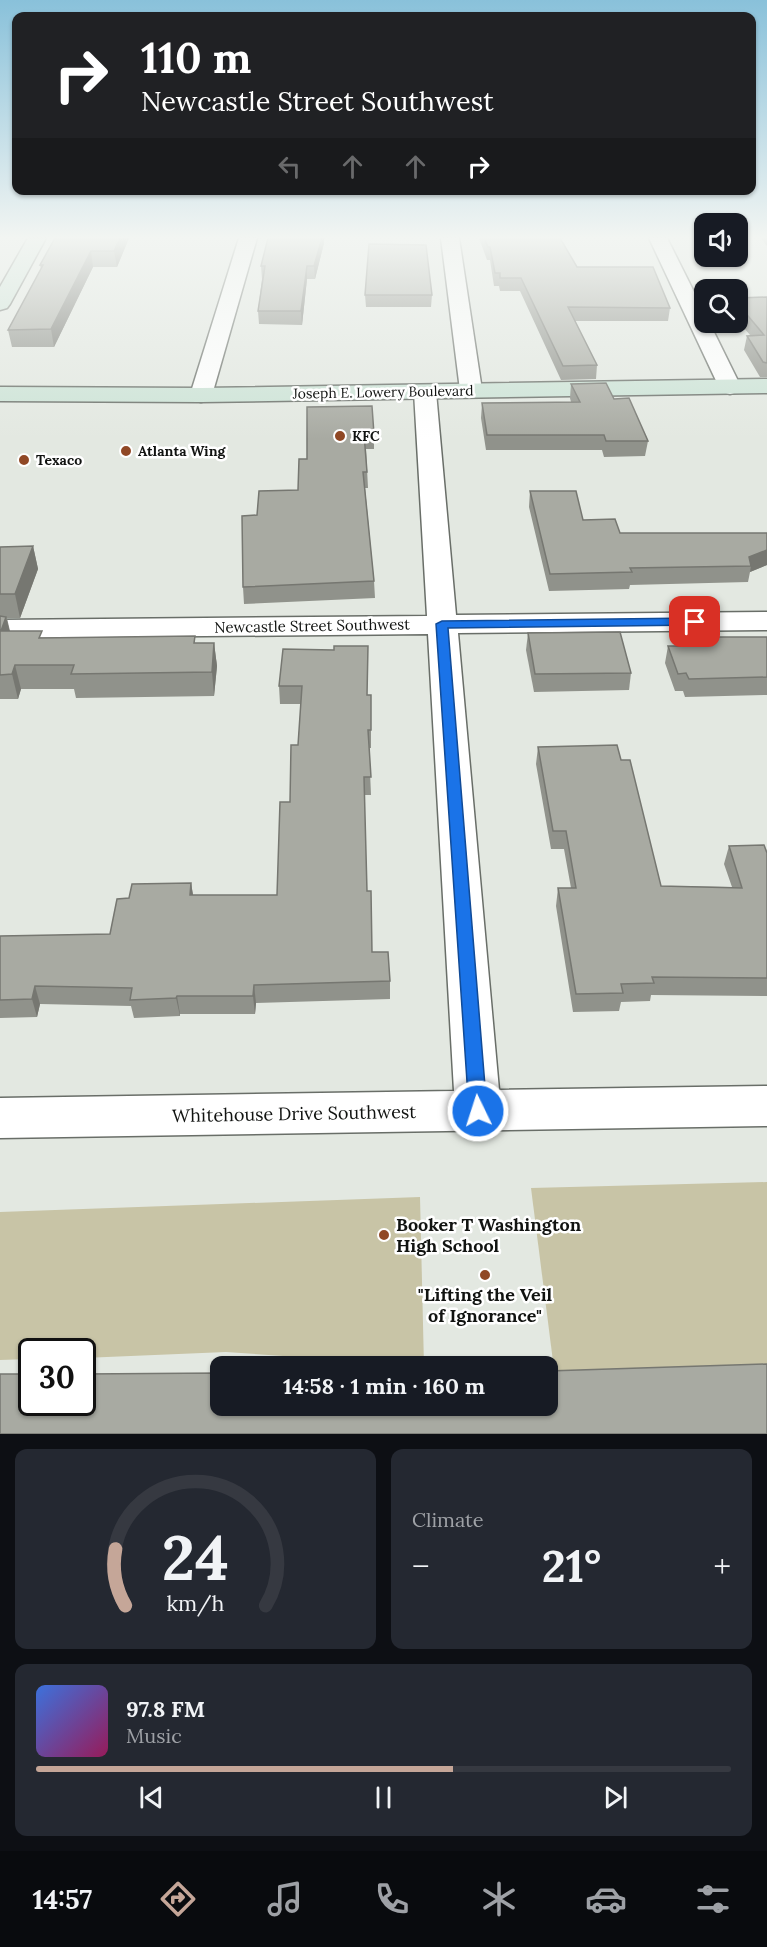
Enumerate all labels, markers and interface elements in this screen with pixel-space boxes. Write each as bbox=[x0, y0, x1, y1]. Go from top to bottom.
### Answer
text: 110 m bbox=[141, 31, 252, 85]
icon: right bbox=[42, 36, 120, 114]
text: Newcastle Street Southwest bbox=[141, 84, 494, 118]
icon: left bbox=[273, 150, 306, 183]
icon: ahead bbox=[336, 150, 369, 183]
icon: ahead bbox=[399, 150, 432, 183]
icon: right bbox=[462, 150, 495, 183]
map controls bbox=[694, 213, 748, 333]
button: sound bbox=[694, 213, 748, 267]
button: search bbox=[694, 279, 748, 333]
street label: Joseph E. Lowery Boulevard bbox=[291, 381, 474, 403]
place label: KFC bbox=[352, 427, 380, 445]
marker: KFC bbox=[333, 429, 347, 443]
place label: Atlanta Wing bbox=[138, 442, 227, 460]
marker: Atlanta Wing bbox=[119, 444, 133, 458]
place label: Texaco bbox=[36, 451, 82, 469]
marker: Texaco bbox=[17, 453, 31, 467]
pin bbox=[669, 596, 720, 647]
icon: arrive bbox=[678, 605, 711, 638]
street label: Newcastle Street Southwest bbox=[214, 614, 410, 637]
position arrow bbox=[446, 1079, 510, 1143]
street label: Whitehouse Drive Southwest bbox=[172, 1100, 416, 1127]
place label: Booker T Washington High School bbox=[396, 1213, 582, 1257]
marker: Booker T Washington High School bbox=[377, 1228, 391, 1242]
marker: "Lifting the Veil of Ignorance" bbox=[478, 1268, 492, 1282]
place label: "Lifting the Veil of Ignorance" bbox=[418, 1283, 553, 1327]
speed limit sign: 30 bbox=[18, 1338, 96, 1416]
text: 14:58 · 1 min · 160 m bbox=[283, 1372, 485, 1400]
text: Climate bbox=[412, 1507, 484, 1532]
text: 24 bbox=[162, 1517, 229, 1597]
text: 21° bbox=[542, 1537, 601, 1594]
text: − bbox=[412, 1545, 430, 1587]
text: + bbox=[713, 1545, 731, 1587]
text: km/h bbox=[167, 1589, 225, 1617]
text: 97.8 FM bbox=[126, 1695, 205, 1723]
text: Music bbox=[126, 1723, 182, 1748]
icon: previous bbox=[135, 1781, 168, 1814]
icon: pause bbox=[367, 1781, 400, 1814]
icon: next bbox=[599, 1781, 632, 1814]
icon: directions bbox=[157, 1878, 199, 1920]
icon: music bbox=[264, 1878, 306, 1920]
icon: phone bbox=[371, 1878, 413, 1920]
icon: climate bbox=[478, 1878, 520, 1920]
icon: car bbox=[585, 1878, 627, 1920]
icon: filters bbox=[692, 1878, 734, 1920]
text: 14:57 bbox=[33, 1882, 92, 1916]

